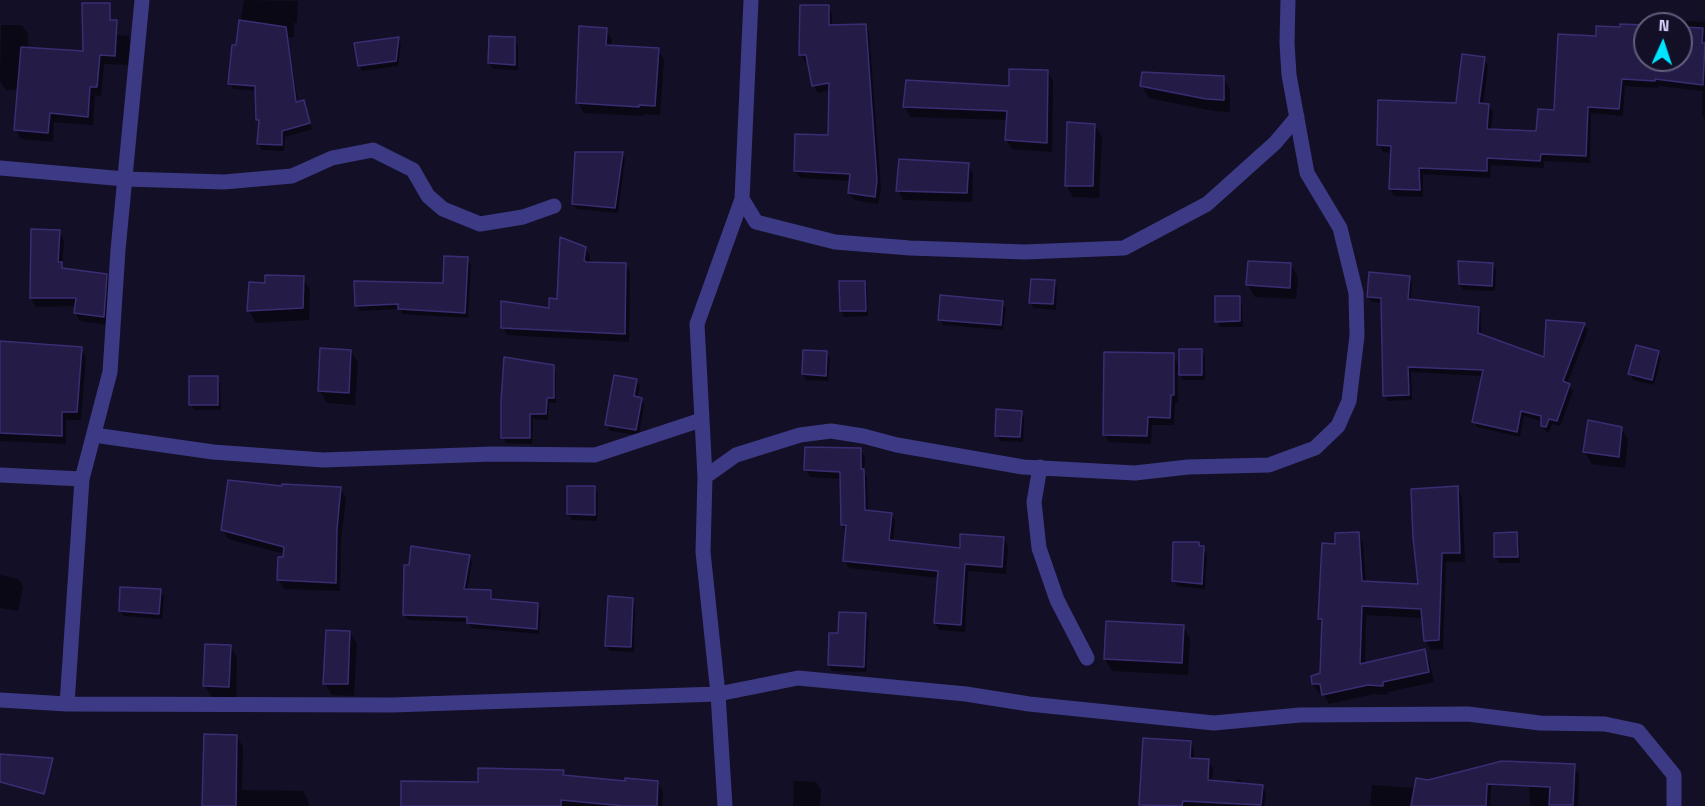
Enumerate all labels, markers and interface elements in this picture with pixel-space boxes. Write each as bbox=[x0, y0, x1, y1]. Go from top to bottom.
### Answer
north arrow bbox=[1633, 12, 1693, 72]
text: N bbox=[1658, 15, 1670, 36]

